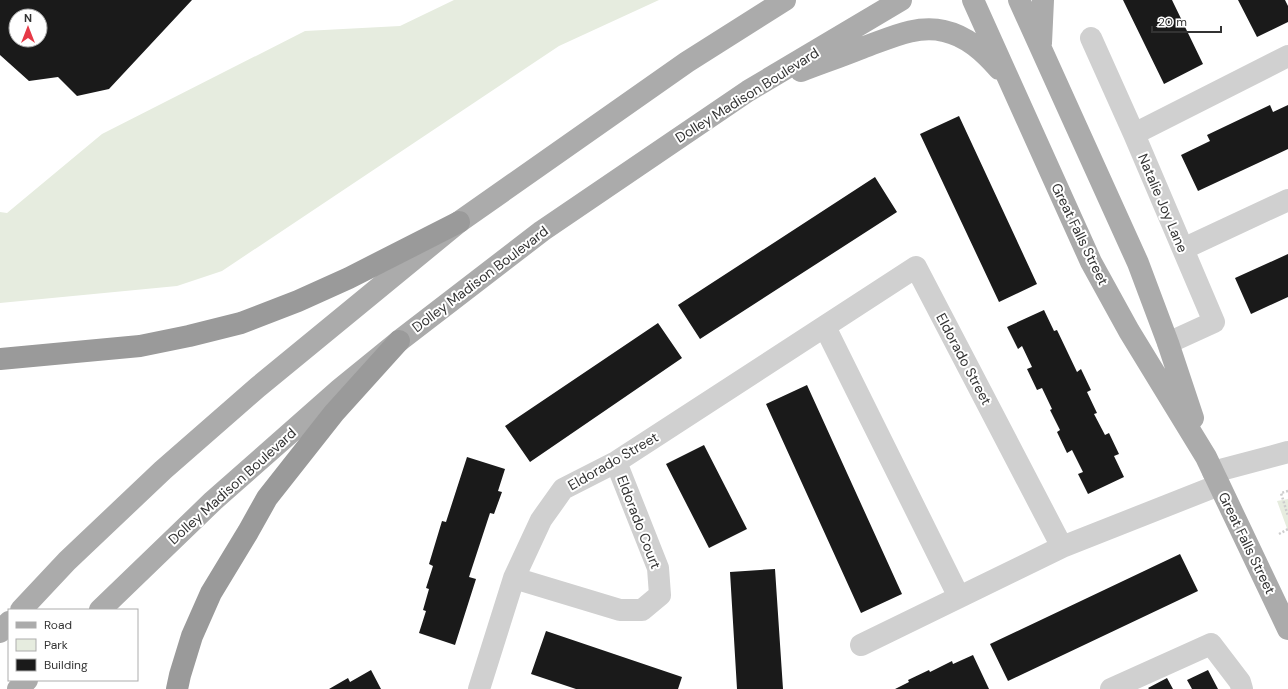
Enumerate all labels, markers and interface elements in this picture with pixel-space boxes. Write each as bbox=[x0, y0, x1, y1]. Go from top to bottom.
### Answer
north arrow bbox=[8, 8, 48, 48]
scale bar bbox=[1152, 8, 1221, 34]
text: N bbox=[24, 11, 32, 25]
text: 20 m bbox=[1158, 14, 1187, 30]
street label: Dolley Madison Boulevard bbox=[672, 43, 822, 147]
street label: Natalie Joy Lane bbox=[1134, 151, 1192, 255]
street label: Great Falls Street bbox=[1047, 180, 1113, 288]
street label: Dolley Madison Boulevard bbox=[408, 222, 552, 336]
street label: Eldorado Street bbox=[932, 310, 996, 408]
street label: Dolley Madison Boulevard bbox=[164, 424, 300, 548]
street label: Eldorado Street bbox=[565, 428, 661, 494]
street label: Eldorado Court bbox=[613, 473, 665, 571]
street label: Great Falls Street bbox=[1214, 489, 1280, 597]
legend bbox=[8, 609, 138, 681]
text: Road bbox=[44, 617, 72, 633]
text: Park bbox=[44, 637, 68, 653]
text: Building bbox=[44, 657, 88, 673]

